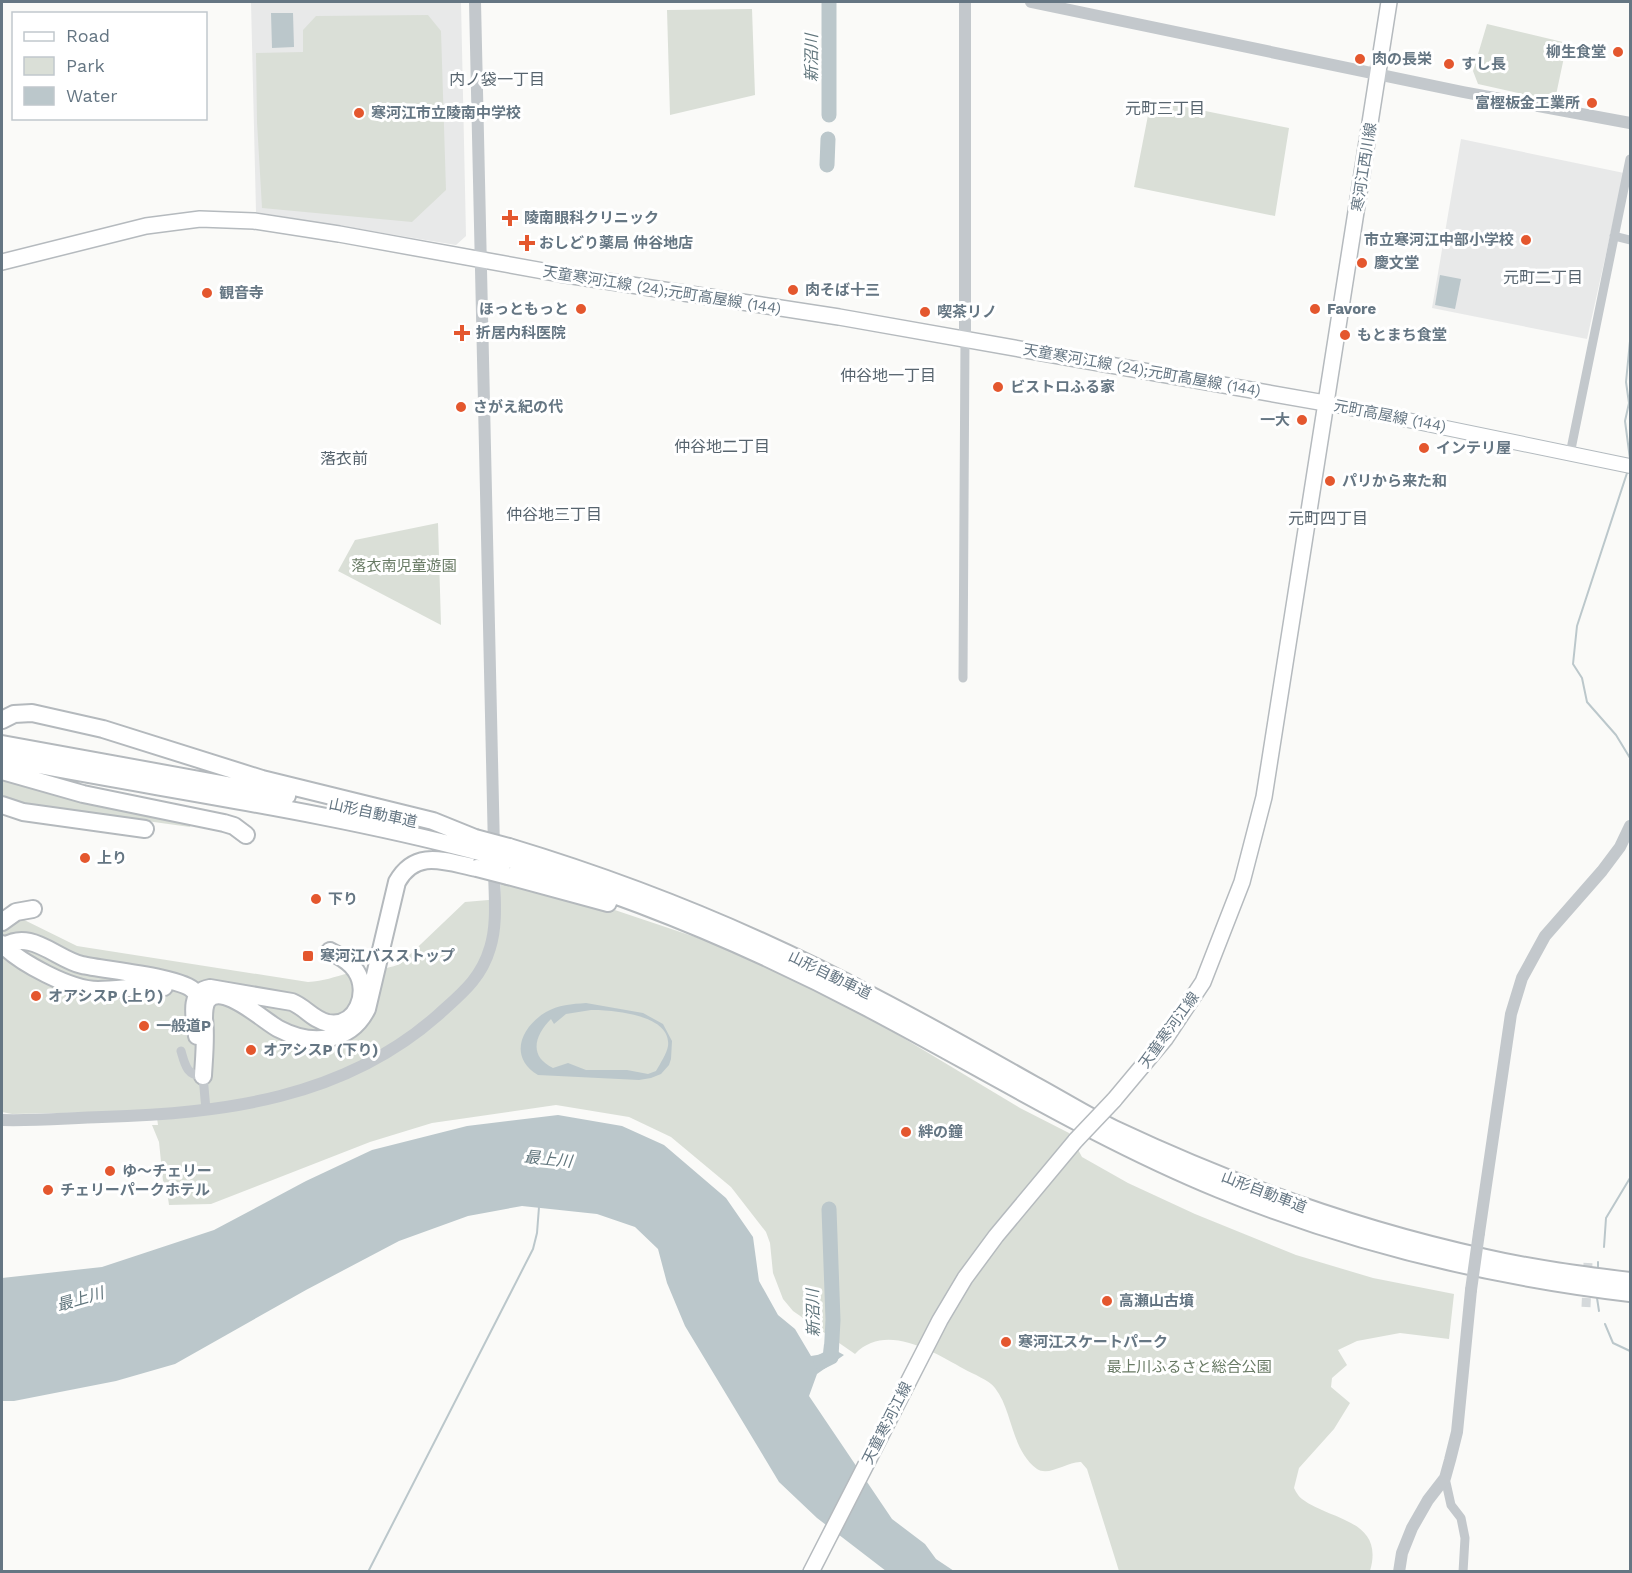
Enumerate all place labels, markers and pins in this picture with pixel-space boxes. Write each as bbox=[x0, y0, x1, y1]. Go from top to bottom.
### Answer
place label: 柳生食堂 bbox=[1546, 43, 1606, 61]
marker: 柳生食堂 bbox=[1611, 45, 1625, 59]
place label: 肉の長栄 bbox=[1372, 50, 1432, 68]
marker: 肉の長栄 bbox=[1353, 52, 1367, 66]
place label: すし長 bbox=[1461, 55, 1506, 73]
marker: すし長 bbox=[1442, 57, 1456, 71]
place label: 富樫板金工業所 bbox=[1475, 94, 1580, 112]
marker: 富樫板金工業所 bbox=[1585, 96, 1599, 110]
place label: 寒河江市立陵南中学校 bbox=[371, 104, 521, 122]
marker: 寒河江市立陵南中学校 bbox=[352, 106, 366, 120]
marker: 陵南眼科クリニック bbox=[501, 209, 519, 227]
place label: 陵南眼科クリニック bbox=[524, 209, 659, 227]
place label: 市立寒河江中部小学校 bbox=[1364, 231, 1514, 249]
marker: 市立寒河江中部小学校 bbox=[1519, 233, 1533, 247]
place label: おしどり薬局 仲谷地店 bbox=[539, 234, 693, 252]
marker: おしどり薬局 仲谷地店 bbox=[520, 236, 534, 250]
place label: 慶文堂 bbox=[1374, 254, 1419, 272]
marker: 慶文堂 bbox=[1355, 256, 1369, 270]
place label: 肉そば十三 bbox=[805, 281, 880, 299]
marker: 肉そば十三 bbox=[786, 283, 800, 297]
place label: 観音寺 bbox=[219, 284, 264, 302]
marker: 観音寺 bbox=[200, 286, 214, 300]
place label: ほっともっと bbox=[479, 300, 569, 318]
place label: Favore bbox=[1327, 300, 1376, 318]
marker: ほっともっと bbox=[574, 302, 588, 316]
marker: Favore bbox=[1308, 302, 1322, 316]
place label: 喫茶リノ bbox=[937, 303, 997, 321]
marker: 喫茶リノ bbox=[918, 305, 932, 319]
marker: 折居内科医院 bbox=[453, 324, 471, 342]
place label: 折居内科医院 bbox=[476, 324, 566, 342]
place label: もとまち食堂 bbox=[1357, 326, 1447, 344]
marker: もとまち食堂 bbox=[1338, 328, 1352, 342]
place label: ビストロふる家 bbox=[1010, 378, 1115, 396]
marker: ビストロふる家 bbox=[991, 380, 1005, 394]
place label: さがえ紀の代 bbox=[473, 398, 563, 416]
marker: さがえ紀の代 bbox=[454, 400, 468, 414]
place label: 一大 bbox=[1260, 411, 1290, 429]
marker: 一大 bbox=[1295, 413, 1309, 427]
place label: インテリ屋 bbox=[1436, 439, 1511, 457]
marker: インテリ屋 bbox=[1417, 441, 1431, 455]
place label: パリから来た和 bbox=[1342, 472, 1447, 490]
marker: パリから来た和 bbox=[1323, 474, 1337, 488]
place label: 上り bbox=[97, 849, 127, 867]
marker: 上り bbox=[78, 851, 92, 865]
place label: 下り bbox=[328, 890, 358, 908]
marker: 下り bbox=[309, 892, 323, 906]
place label: 寒河江バスストップ bbox=[320, 947, 455, 965]
marker: 寒河江バスストップ bbox=[301, 949, 315, 963]
place label: オアシスP (上り) bbox=[48, 987, 163, 1005]
marker: オアシスP (上り) bbox=[29, 989, 43, 1003]
place label: 一般道P bbox=[156, 1017, 211, 1035]
marker: 一般道P bbox=[137, 1019, 151, 1033]
place label: オアシスP (下り) bbox=[263, 1041, 378, 1059]
marker: オアシスP (下り) bbox=[244, 1043, 258, 1057]
place label: 絆の鐘 bbox=[918, 1123, 963, 1141]
marker: 絆の鐘 bbox=[899, 1125, 913, 1139]
place label: ゆ～チェリー bbox=[122, 1162, 212, 1180]
marker: ゆ～チェリー bbox=[103, 1164, 117, 1178]
place label: チェリーパークホテル bbox=[60, 1181, 210, 1199]
marker: チェリーパークホテル bbox=[41, 1183, 55, 1197]
place label: 高瀬山古墳 bbox=[1119, 1292, 1194, 1310]
marker: 高瀬山古墳 bbox=[1100, 1294, 1114, 1308]
place label: 寒河江スケートパーク bbox=[1018, 1333, 1168, 1351]
marker: 寒河江スケートパーク bbox=[999, 1335, 1013, 1349]

